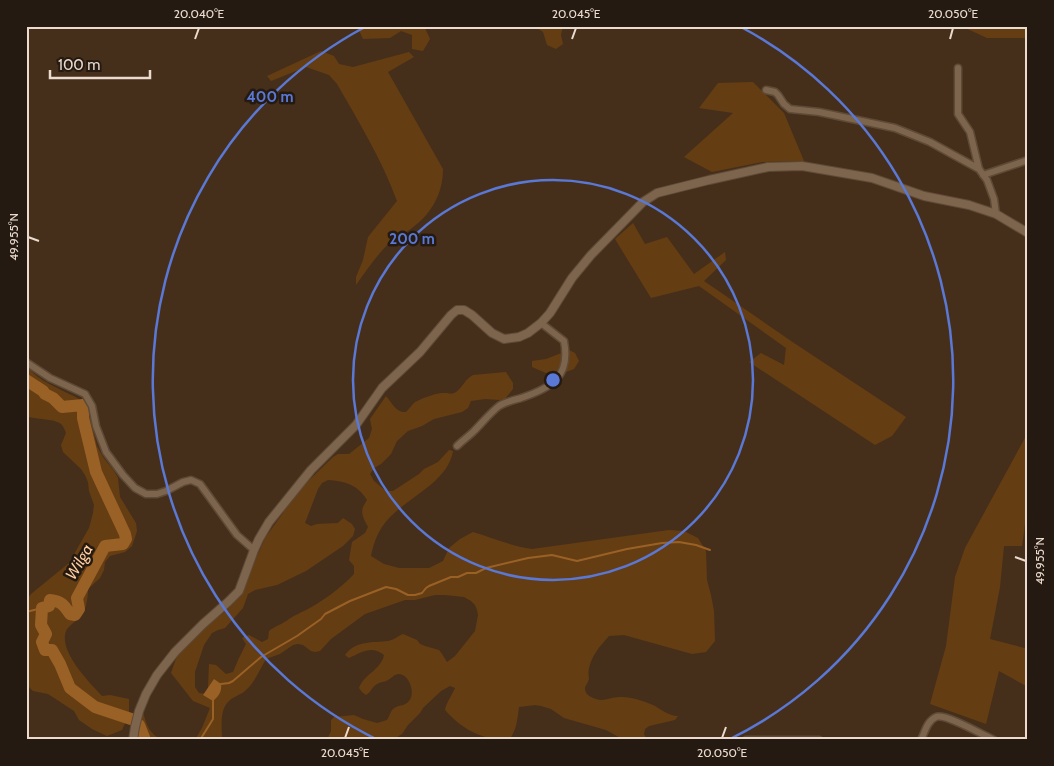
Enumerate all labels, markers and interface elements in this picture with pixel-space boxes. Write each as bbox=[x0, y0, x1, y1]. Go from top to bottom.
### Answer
text: 20.040°E bbox=[174, 6, 225, 21]
text: 20.045°E bbox=[552, 6, 601, 21]
text: 20.050°E bbox=[928, 6, 978, 21]
scale bar bbox=[50, 48, 150, 80]
text: 100 m bbox=[58, 56, 100, 74]
text: 400 m bbox=[247, 88, 293, 106]
text: 49.955°N bbox=[6, 213, 21, 261]
text: 200 m bbox=[389, 230, 435, 248]
centre of rings bbox=[544, 371, 562, 389]
text: 49.955°N bbox=[1032, 537, 1047, 585]
water label: Wilga bbox=[61, 541, 97, 583]
text: 20.045°E bbox=[321, 745, 370, 760]
text: 20.050°E bbox=[697, 745, 747, 760]

